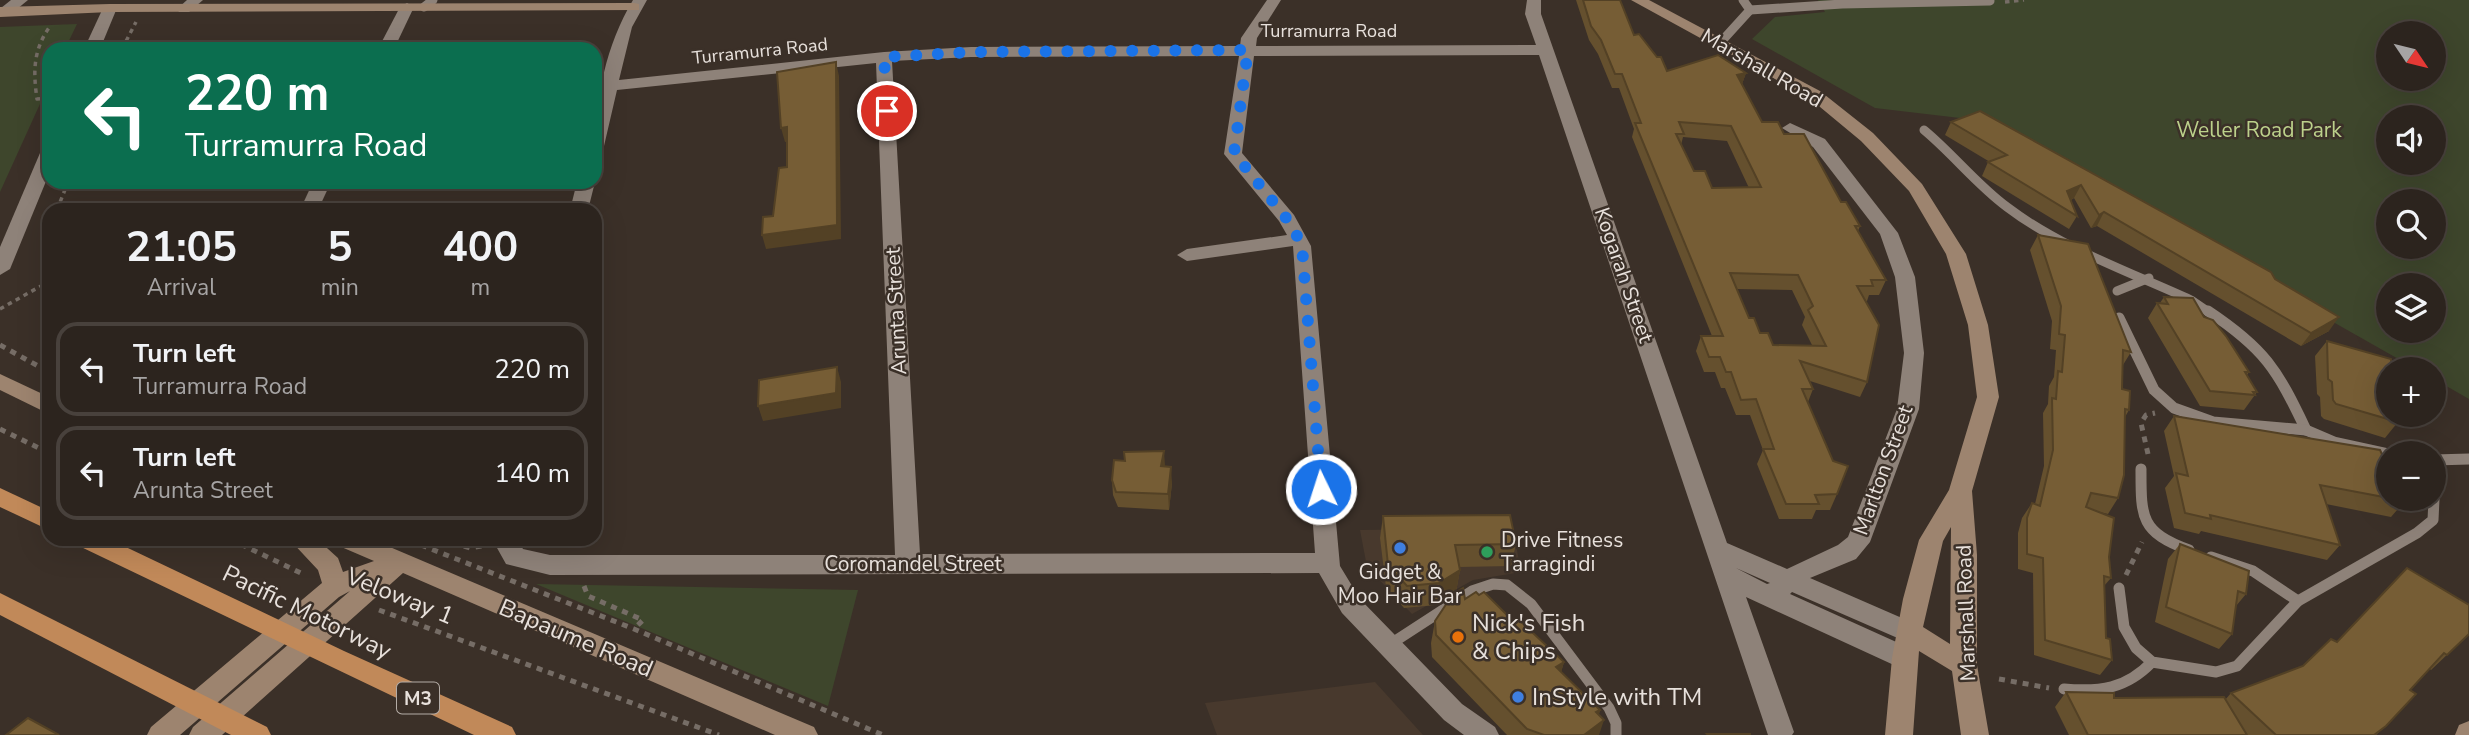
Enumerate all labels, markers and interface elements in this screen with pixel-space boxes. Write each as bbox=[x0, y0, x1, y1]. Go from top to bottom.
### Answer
street label: Turramurra Road bbox=[1261, 19, 1397, 43]
north arrow bbox=[2376, 21, 2446, 91]
map controls bbox=[2376, 21, 2446, 511]
street label: Marshall Road bbox=[1696, 22, 1828, 114]
street label: Turramurra Road bbox=[691, 32, 829, 70]
text: 220 m bbox=[185, 60, 329, 127]
icon: left bbox=[70, 70, 161, 161]
pin bbox=[857, 81, 917, 141]
icon: arrive bbox=[868, 92, 906, 130]
button: sound bbox=[2376, 105, 2446, 175]
park label: Weller Road Park bbox=[2176, 116, 2342, 144]
text: Turramurra Road bbox=[185, 124, 427, 167]
button: search bbox=[2376, 189, 2446, 259]
street label: Kogarah Street bbox=[1588, 204, 1660, 347]
text: 21:05 bbox=[126, 219, 237, 276]
text: 5 bbox=[327, 219, 352, 276]
text: 400 bbox=[443, 219, 518, 276]
street label: Arunta Street bbox=[879, 246, 913, 376]
text: Arrival bbox=[147, 272, 216, 303]
text: min bbox=[321, 272, 359, 303]
text: m bbox=[471, 272, 490, 303]
button: layers bbox=[2376, 273, 2446, 343]
text: Turn left bbox=[133, 336, 236, 371]
icon: left bbox=[74, 350, 112, 388]
text: 220 m bbox=[494, 352, 570, 387]
button: + bbox=[2376, 357, 2446, 427]
text: Turramurra Road bbox=[133, 371, 307, 402]
street label: Marlton Street bbox=[1847, 401, 1920, 539]
text: Turn left bbox=[133, 440, 236, 475]
button: − bbox=[2376, 441, 2446, 511]
position arrow bbox=[1284, 452, 1358, 526]
icon: left bbox=[74, 454, 112, 492]
text: 140 m bbox=[494, 456, 570, 491]
text: Arunta Street bbox=[133, 475, 273, 506]
place label: Drive Fitness Tarragindi bbox=[1501, 526, 1623, 578]
marker: Gidget & Moo Hair Bar bbox=[1392, 540, 1408, 556]
marker: Drive Fitness Tarragindi bbox=[1479, 544, 1495, 560]
street label: Marshall Road bbox=[1950, 544, 1982, 682]
street label: Coromandel Street bbox=[824, 550, 1002, 578]
street label: Pacific Motorway bbox=[217, 557, 397, 667]
place label: Gidget & Moo Hair Bar bbox=[1338, 558, 1463, 610]
street label: Veloway 1 bbox=[340, 560, 459, 632]
street label: Bapaume Road bbox=[494, 591, 658, 685]
place label: Nick's Fish & Chips bbox=[1472, 607, 1585, 667]
marker: Nick's Fish & Chips bbox=[1450, 629, 1466, 645]
place label: InStyle with TM bbox=[1532, 681, 1702, 713]
road number: M3 bbox=[397, 682, 439, 713]
marker: InStyle with TM bbox=[1510, 689, 1526, 705]

